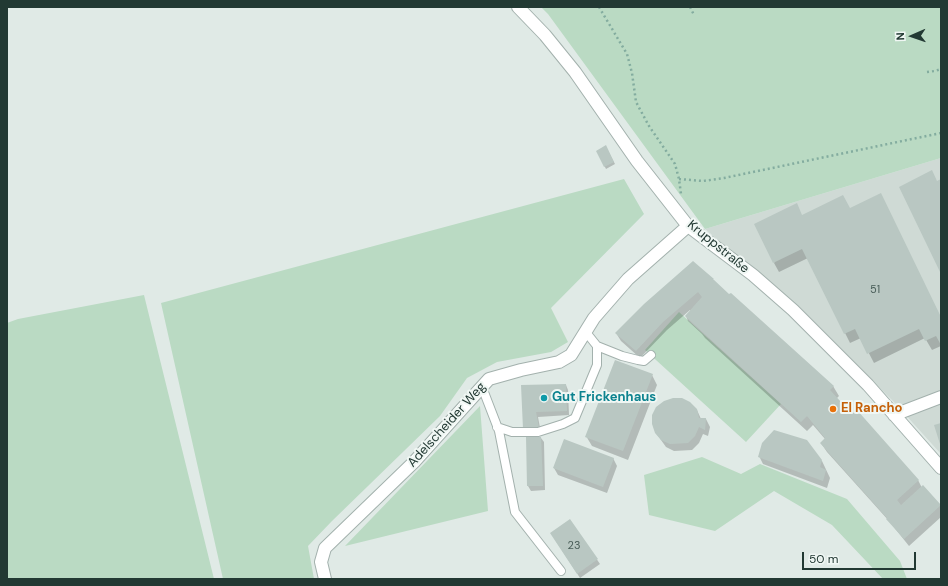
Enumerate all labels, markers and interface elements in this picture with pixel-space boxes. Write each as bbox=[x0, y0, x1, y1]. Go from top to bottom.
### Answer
north arrow bbox=[892, 16, 932, 56]
text: N bbox=[893, 32, 907, 41]
street label: Kruppstraße bbox=[684, 217, 752, 277]
house number: 51 bbox=[870, 283, 880, 297]
street label: Adelscheider Weg bbox=[405, 379, 489, 471]
place label: Gut Frickenhaus bbox=[552, 390, 656, 406]
marker: Gut Frickenhaus bbox=[539, 393, 549, 403]
place label: El Rancho bbox=[841, 401, 903, 417]
marker: El Rancho bbox=[828, 404, 838, 414]
house number: 23 bbox=[568, 539, 580, 553]
scale bar bbox=[804, 544, 918, 570]
text: 50 m bbox=[809, 551, 838, 567]

